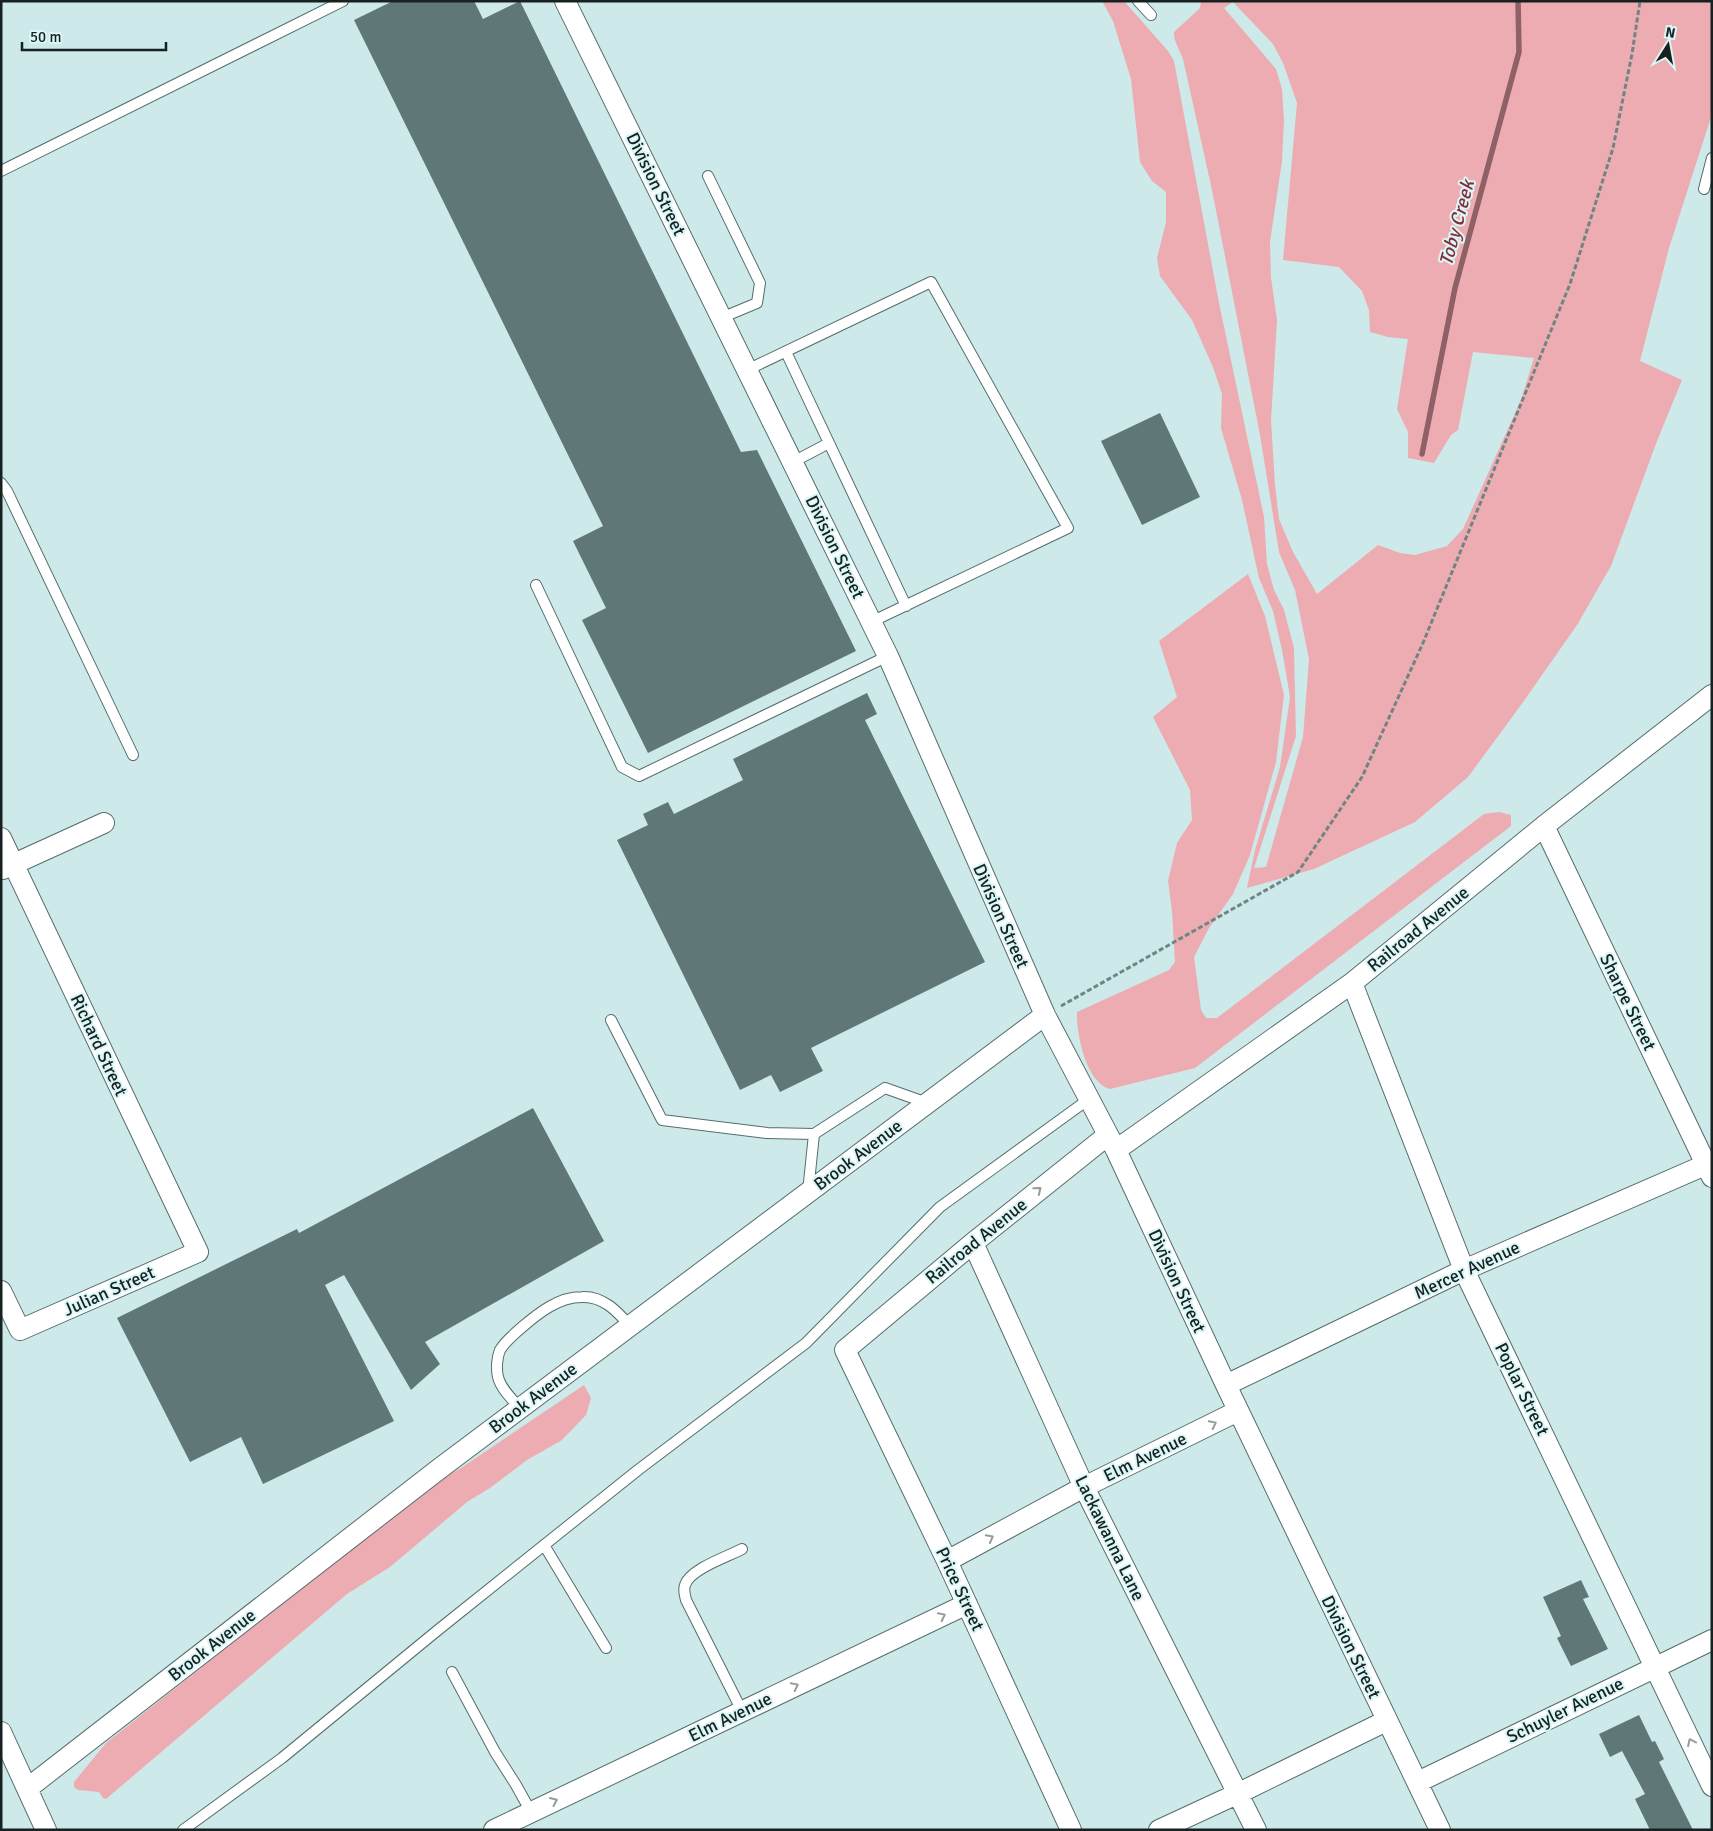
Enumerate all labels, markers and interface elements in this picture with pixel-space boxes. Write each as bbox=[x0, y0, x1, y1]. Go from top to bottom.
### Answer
scale bar bbox=[22, 20, 166, 52]
north arrow bbox=[1643, 20, 1693, 70]
text: N bbox=[1664, 23, 1677, 42]
text: 50 m bbox=[30, 28, 61, 46]
street label: Division Street bbox=[622, 129, 690, 239]
water label: Toby Creek bbox=[1434, 176, 1480, 268]
street label: Division Street bbox=[801, 492, 869, 602]
street label: Division Street bbox=[968, 860, 1034, 972]
street label: Railroad Avenue bbox=[1363, 881, 1473, 977]
street label: Sharpe Street bbox=[1595, 950, 1661, 1054]
street label: Richard Street bbox=[66, 991, 132, 1099]
street label: Brook Avenue bbox=[809, 1115, 907, 1195]
one-way arrow bbox=[1033, 1187, 1042, 1196]
street label: Railroad Avenue bbox=[921, 1193, 1031, 1289]
street label: Division Street bbox=[1143, 1226, 1211, 1336]
street label: Mercer Avenue bbox=[1411, 1236, 1523, 1304]
street label: Julian Street bbox=[60, 1261, 158, 1321]
street label: Poplar Street bbox=[1490, 1339, 1554, 1439]
street label: Brook Avenue bbox=[484, 1358, 582, 1438]
one-way arrow bbox=[1208, 1420, 1217, 1430]
street label: Elm Avenue bbox=[1100, 1427, 1190, 1487]
street label: Lackawanna Lane bbox=[1070, 1472, 1150, 1604]
one-way arrow bbox=[985, 1534, 994, 1544]
street label: Price Street bbox=[931, 1544, 989, 1634]
street label: Division Street bbox=[1317, 1592, 1385, 1702]
street label: Brook Avenue bbox=[164, 1604, 260, 1686]
one-way arrow bbox=[936, 1612, 945, 1622]
street label: Schuyler Avenue bbox=[1503, 1672, 1627, 1748]
one-way arrow bbox=[790, 1682, 799, 1692]
street label: Elm Avenue bbox=[685, 1687, 775, 1747]
one-way arrow bbox=[1687, 1738, 1697, 1747]
one-way arrow bbox=[548, 1797, 557, 1807]

